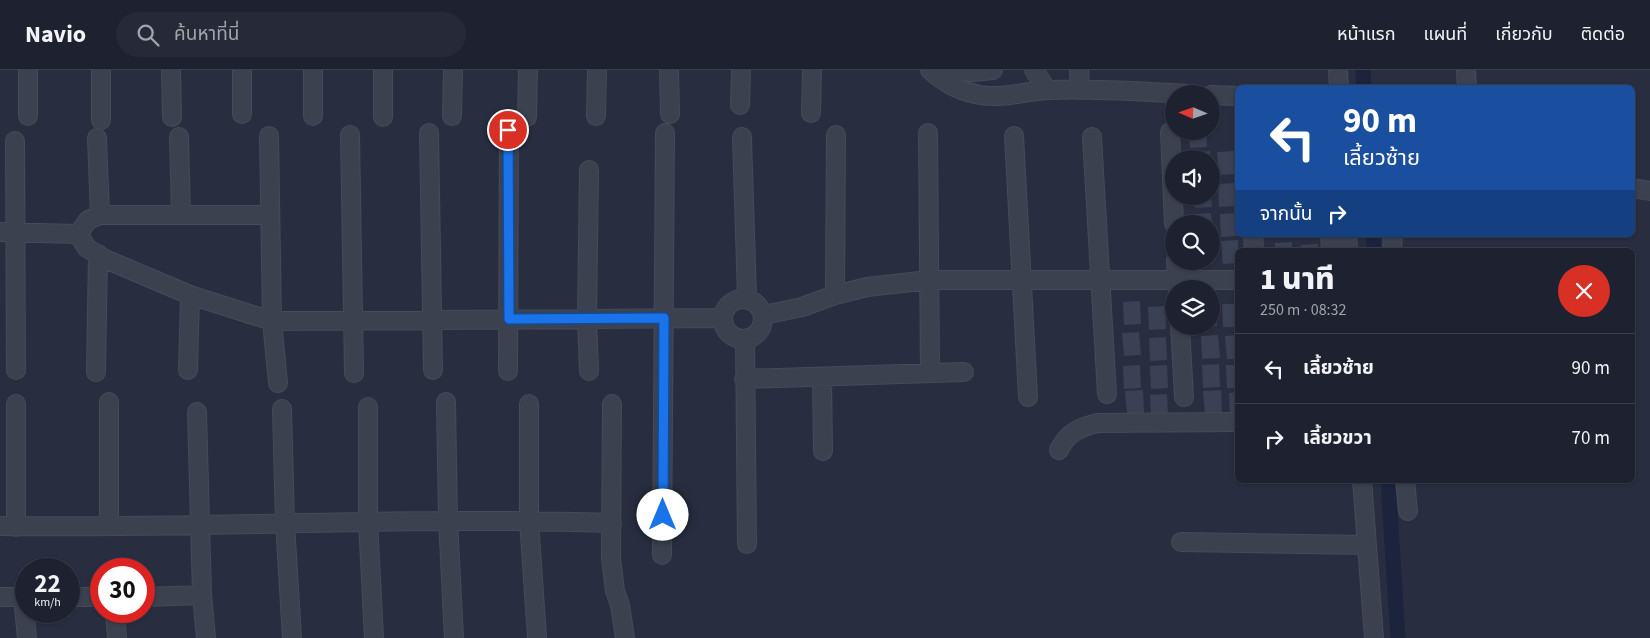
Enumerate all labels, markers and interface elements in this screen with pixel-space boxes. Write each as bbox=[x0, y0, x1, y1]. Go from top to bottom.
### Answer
search box bbox=[116, 12, 466, 57]
text: Navio bbox=[25, 17, 86, 52]
icon: search bbox=[134, 21, 162, 49]
text: ค้นหาที่นี่ bbox=[174, 21, 240, 48]
text: หน้าแรก bbox=[1337, 22, 1395, 47]
text: แผนที่ bbox=[1423, 22, 1467, 47]
text: เกี่ยวกับ bbox=[1495, 22, 1553, 47]
text: ติดต่อ bbox=[1581, 22, 1625, 47]
north arrow bbox=[1165, 85, 1220, 140]
map controls bbox=[1165, 85, 1220, 335]
text: 90 m bbox=[1343, 96, 1417, 146]
icon: left bbox=[1260, 105, 1325, 170]
pin bbox=[487, 109, 529, 151]
icon: arrive bbox=[494, 116, 522, 144]
text: เลี้ยวซ้าย bbox=[1343, 142, 1420, 174]
button: sound bbox=[1165, 150, 1220, 205]
icon: right bbox=[1323, 200, 1351, 228]
text: จากนั้น bbox=[1260, 201, 1313, 228]
button: search bbox=[1165, 215, 1220, 270]
text: 1 นาที bbox=[1260, 258, 1335, 301]
button: close bbox=[1558, 265, 1610, 317]
button: layers bbox=[1165, 280, 1220, 335]
text: 250 m · 08:32 bbox=[1260, 299, 1347, 321]
icon: left bbox=[1260, 355, 1288, 383]
text: เลี้ยวซ้าย bbox=[1303, 355, 1374, 382]
text: 90 m bbox=[1572, 355, 1610, 382]
icon: right bbox=[1260, 425, 1288, 453]
text: เลี้ยวขวา bbox=[1303, 425, 1372, 452]
text: 70 m bbox=[1572, 425, 1610, 452]
position arrow bbox=[636, 488, 688, 540]
speed limit sign: 30 bbox=[90, 558, 155, 623]
text: 22 bbox=[34, 566, 61, 602]
text: km/h bbox=[34, 594, 61, 611]

